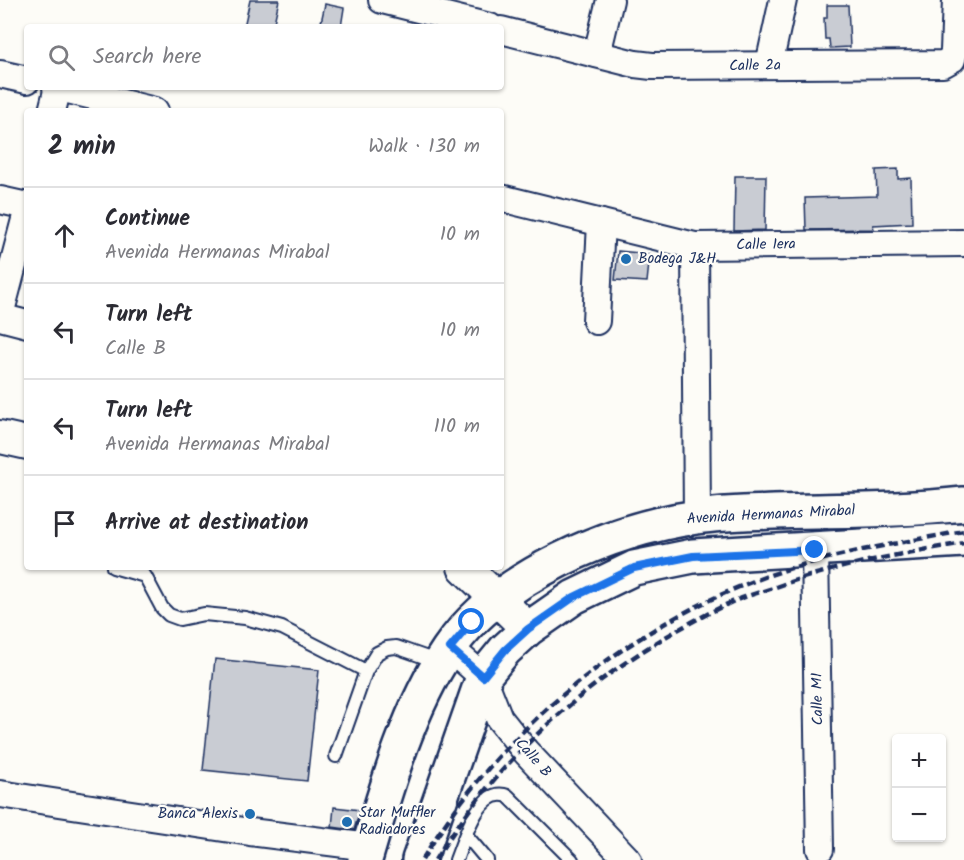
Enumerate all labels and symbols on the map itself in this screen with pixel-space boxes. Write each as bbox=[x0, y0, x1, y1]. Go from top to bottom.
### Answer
street label: Calle 2a bbox=[729, 54, 781, 78]
street label: Calle 1era bbox=[736, 232, 796, 258]
place label: Bodega J&H bbox=[638, 247, 716, 271]
marker: Bodega J&H bbox=[619, 252, 633, 266]
street label: Avenida Hermanas Mirabal bbox=[686, 499, 856, 531]
route end bbox=[801, 536, 827, 562]
route start bbox=[458, 608, 484, 634]
street label: Calle M1 bbox=[806, 672, 830, 726]
street label: Calle B bbox=[509, 733, 557, 783]
place label: Star Muffler Radiadores bbox=[359, 801, 436, 842]
place label: Banca Alexis bbox=[158, 802, 239, 826]
marker: Banca Alexis bbox=[243, 807, 257, 821]
marker: Star Muffler Radiadores bbox=[340, 815, 354, 829]

